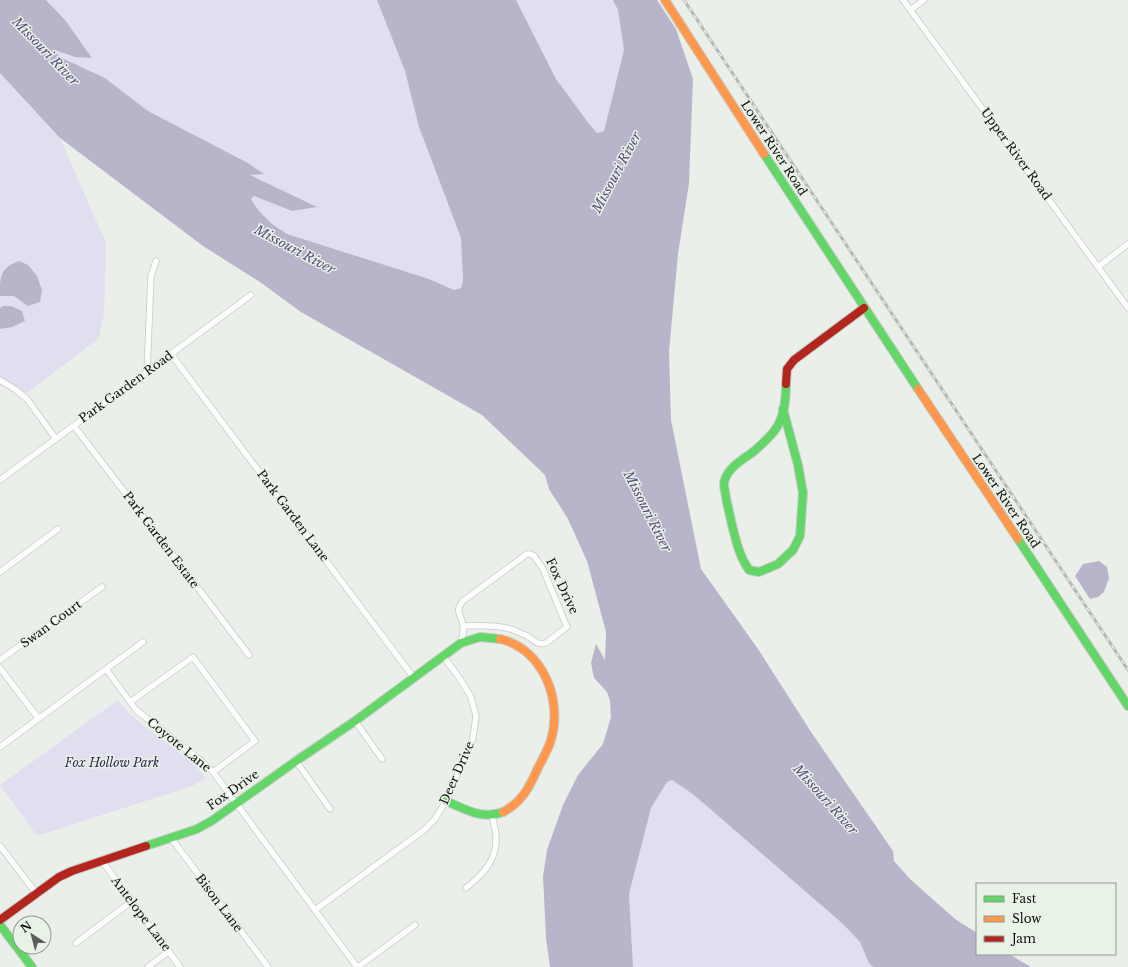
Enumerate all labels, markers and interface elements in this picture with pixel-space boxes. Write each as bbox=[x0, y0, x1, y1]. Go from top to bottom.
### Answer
water label: Missouri River bbox=[8, 13, 83, 90]
street label: Lower River Road bbox=[738, 97, 811, 198]
street label: Upper River Road bbox=[978, 105, 1055, 203]
water label: Missouri River bbox=[588, 128, 645, 216]
water label: Missouri River bbox=[251, 221, 339, 278]
street label: Park Garden Road bbox=[76, 347, 176, 426]
street label: Lower River Road bbox=[969, 451, 1043, 551]
street label: Park Garden Lane bbox=[254, 467, 333, 565]
water label: Missouri River bbox=[619, 467, 676, 556]
street label: Park Garden Estate bbox=[120, 488, 203, 591]
street label: Fox Drive bbox=[543, 555, 582, 616]
street label: Swan Court bbox=[17, 596, 85, 651]
street label: Coyote Lane bbox=[144, 714, 214, 775]
street label: Deer Drive bbox=[436, 739, 477, 807]
park label: Fox Hollow Park bbox=[64, 755, 159, 770]
water label: Missouri River bbox=[789, 760, 862, 839]
street label: Fox Drive bbox=[204, 766, 262, 813]
street label: Bison Lane bbox=[193, 871, 246, 935]
street label: Antelope Lane bbox=[108, 873, 174, 954]
legend bbox=[976, 883, 1116, 955]
text: Fast bbox=[1012, 891, 1037, 906]
text: Slow bbox=[1012, 911, 1042, 926]
north arrow bbox=[12, 915, 52, 955]
text: N bbox=[18, 918, 35, 936]
text: Jam bbox=[1010, 931, 1036, 946]

